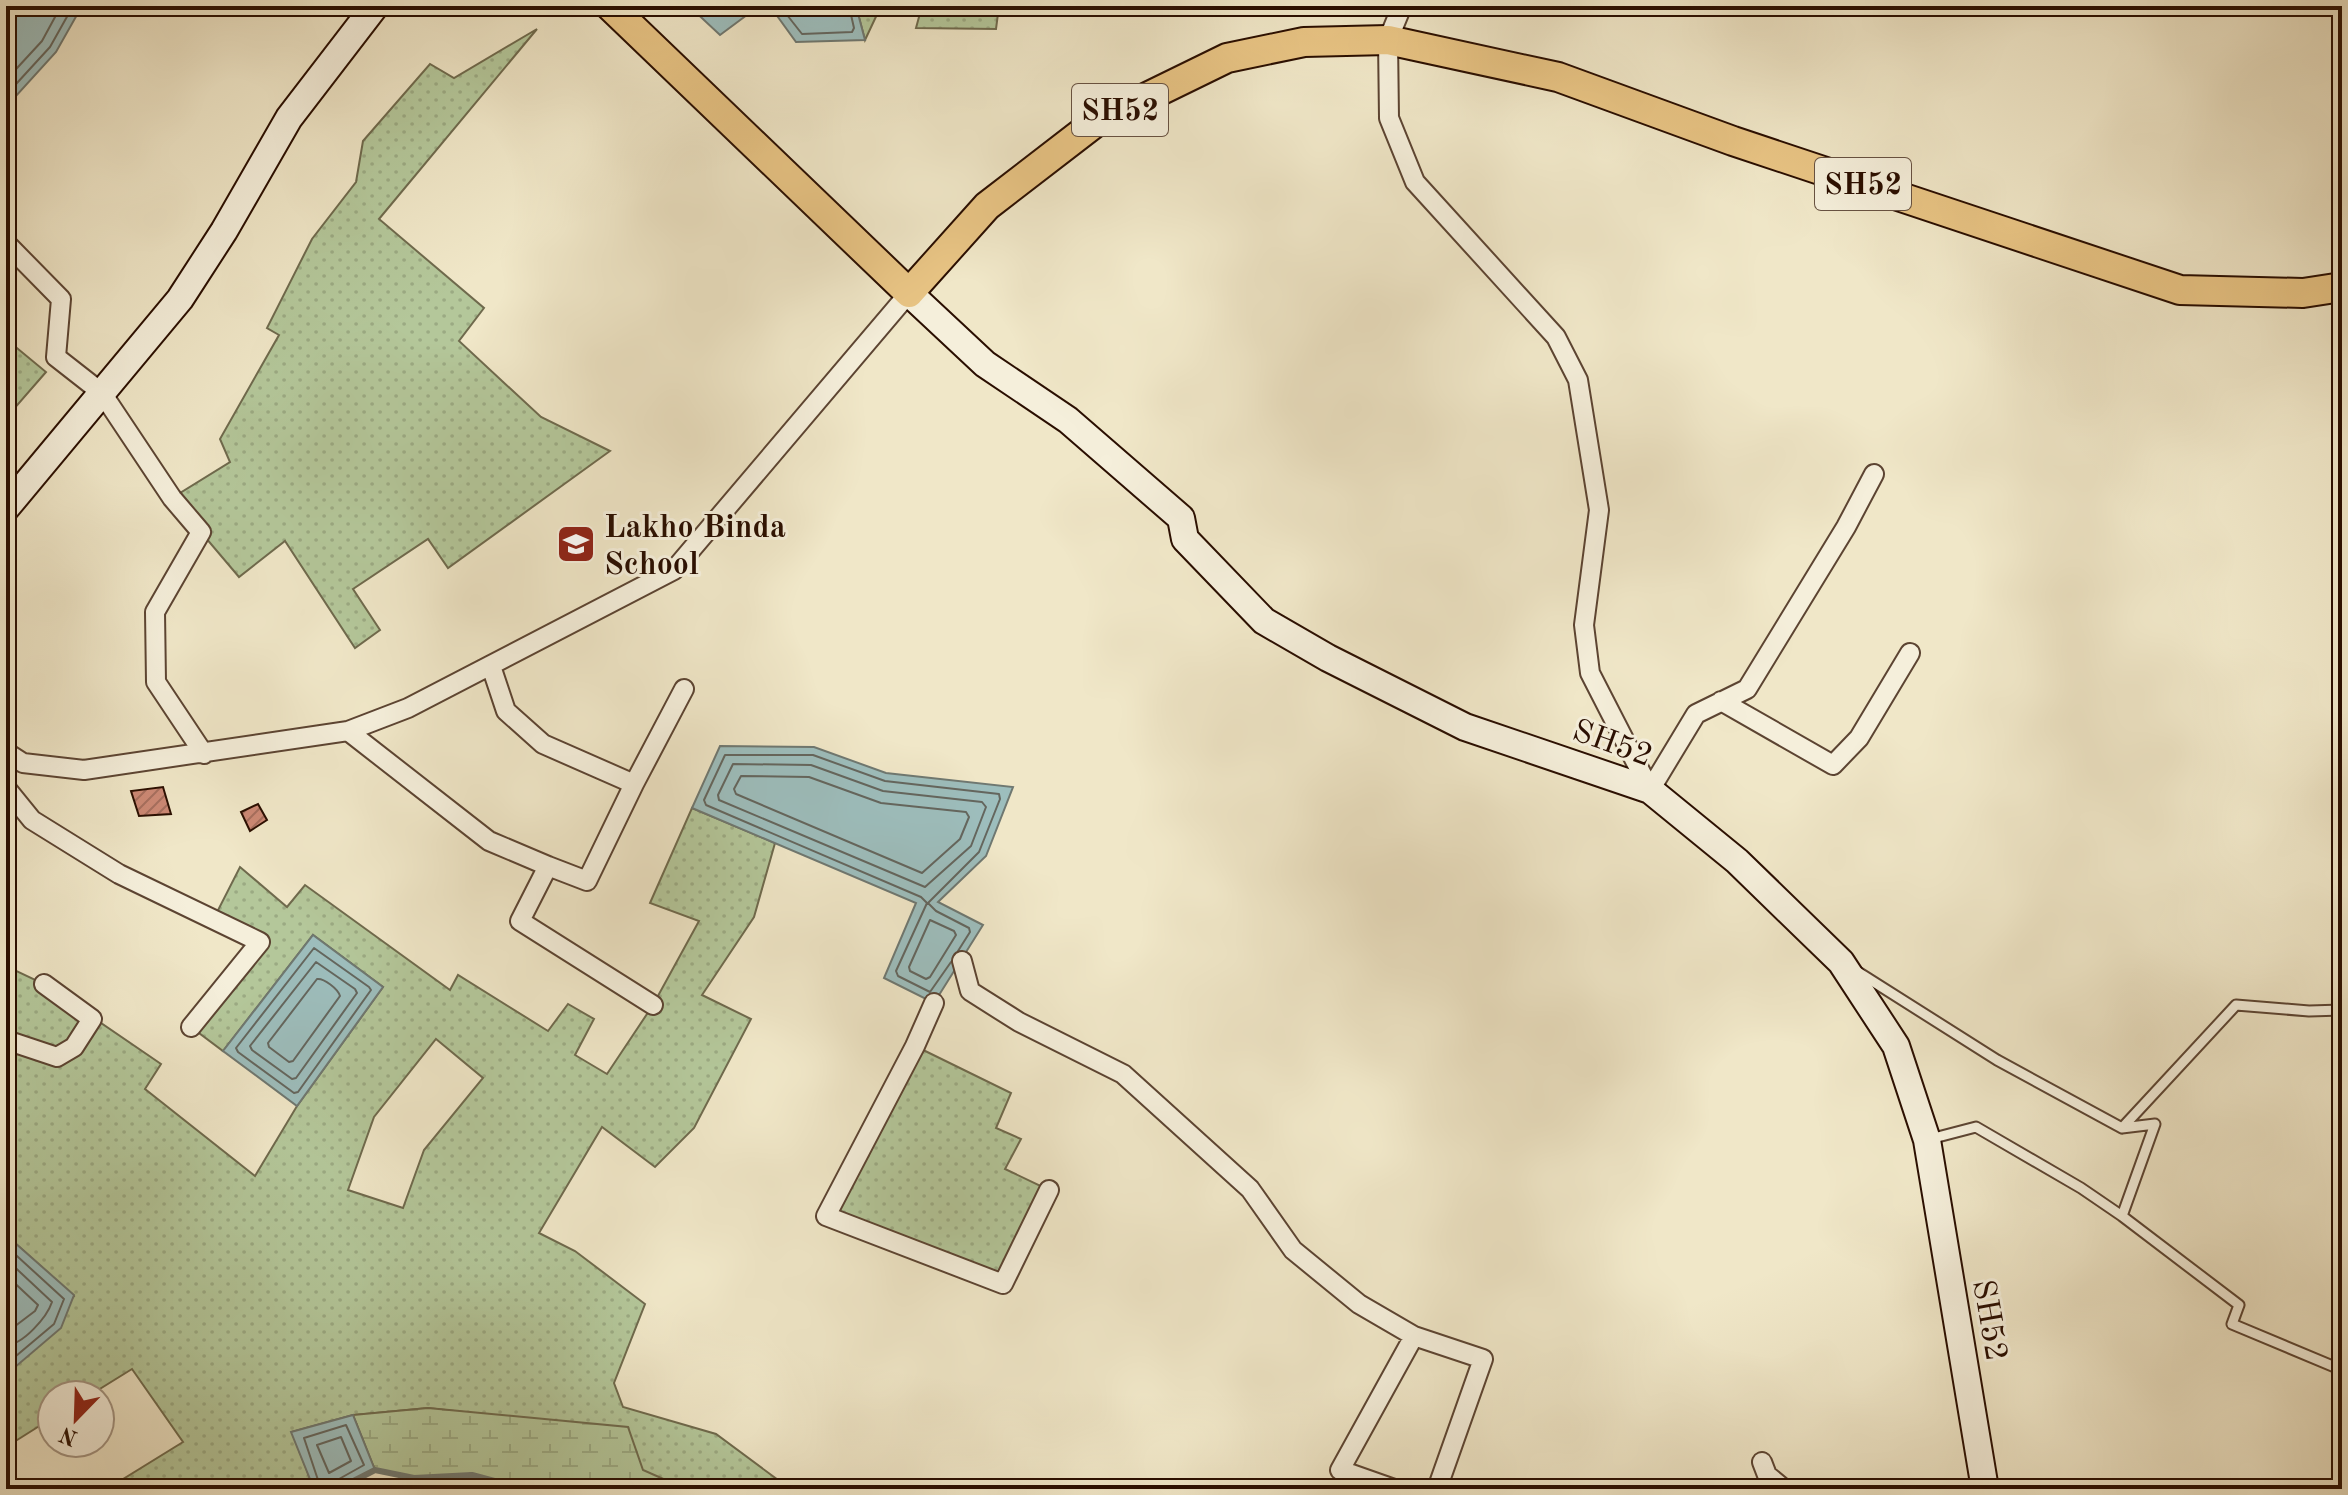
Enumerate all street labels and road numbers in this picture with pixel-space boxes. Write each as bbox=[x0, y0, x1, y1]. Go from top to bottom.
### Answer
road number: SH52 bbox=[1072, 84, 1168, 136]
road number: SH52 bbox=[1815, 158, 1911, 210]
street label: SH52 bbox=[1568, 716, 1656, 774]
street label: SH52 bbox=[1965, 1277, 2011, 1364]

